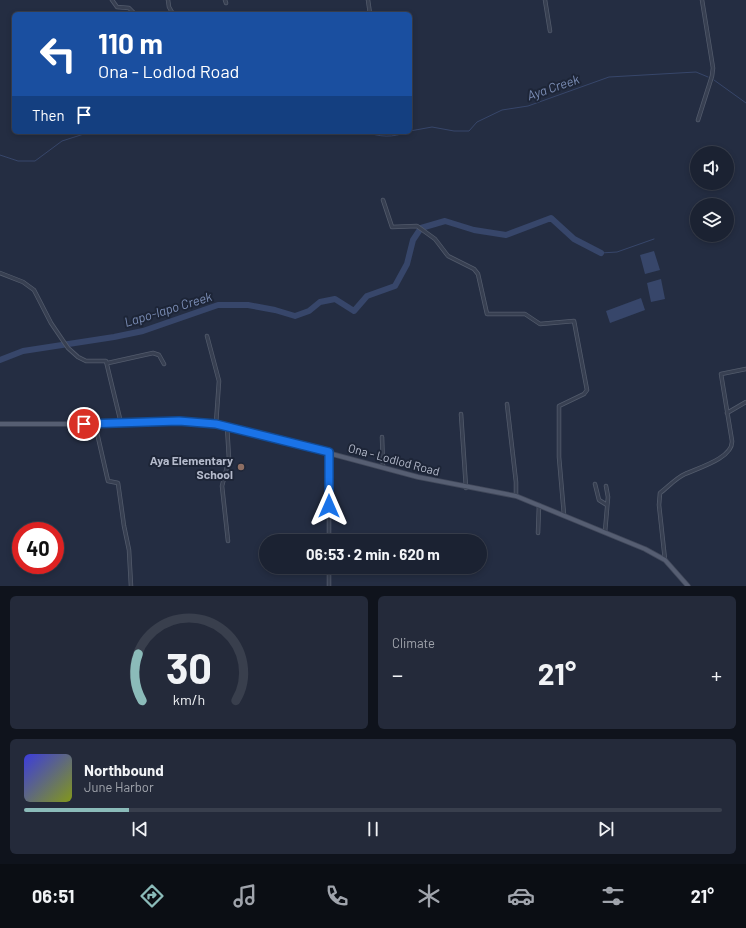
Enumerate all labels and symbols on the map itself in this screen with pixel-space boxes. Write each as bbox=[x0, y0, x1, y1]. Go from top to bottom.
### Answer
water label: Aya Creek bbox=[525, 70, 582, 103]
water label: Lapo-lapo Creek bbox=[122, 288, 214, 330]
pin bbox=[67, 407, 101, 441]
street label: Ona - Lodlod Road bbox=[347, 440, 441, 478]
place label: Aya Elementary School bbox=[150, 453, 233, 481]
marker: Aya Elementary School bbox=[236, 462, 246, 472]
position arrow bbox=[308, 485, 350, 527]
speed limit sign: 40 bbox=[12, 522, 64, 574]

